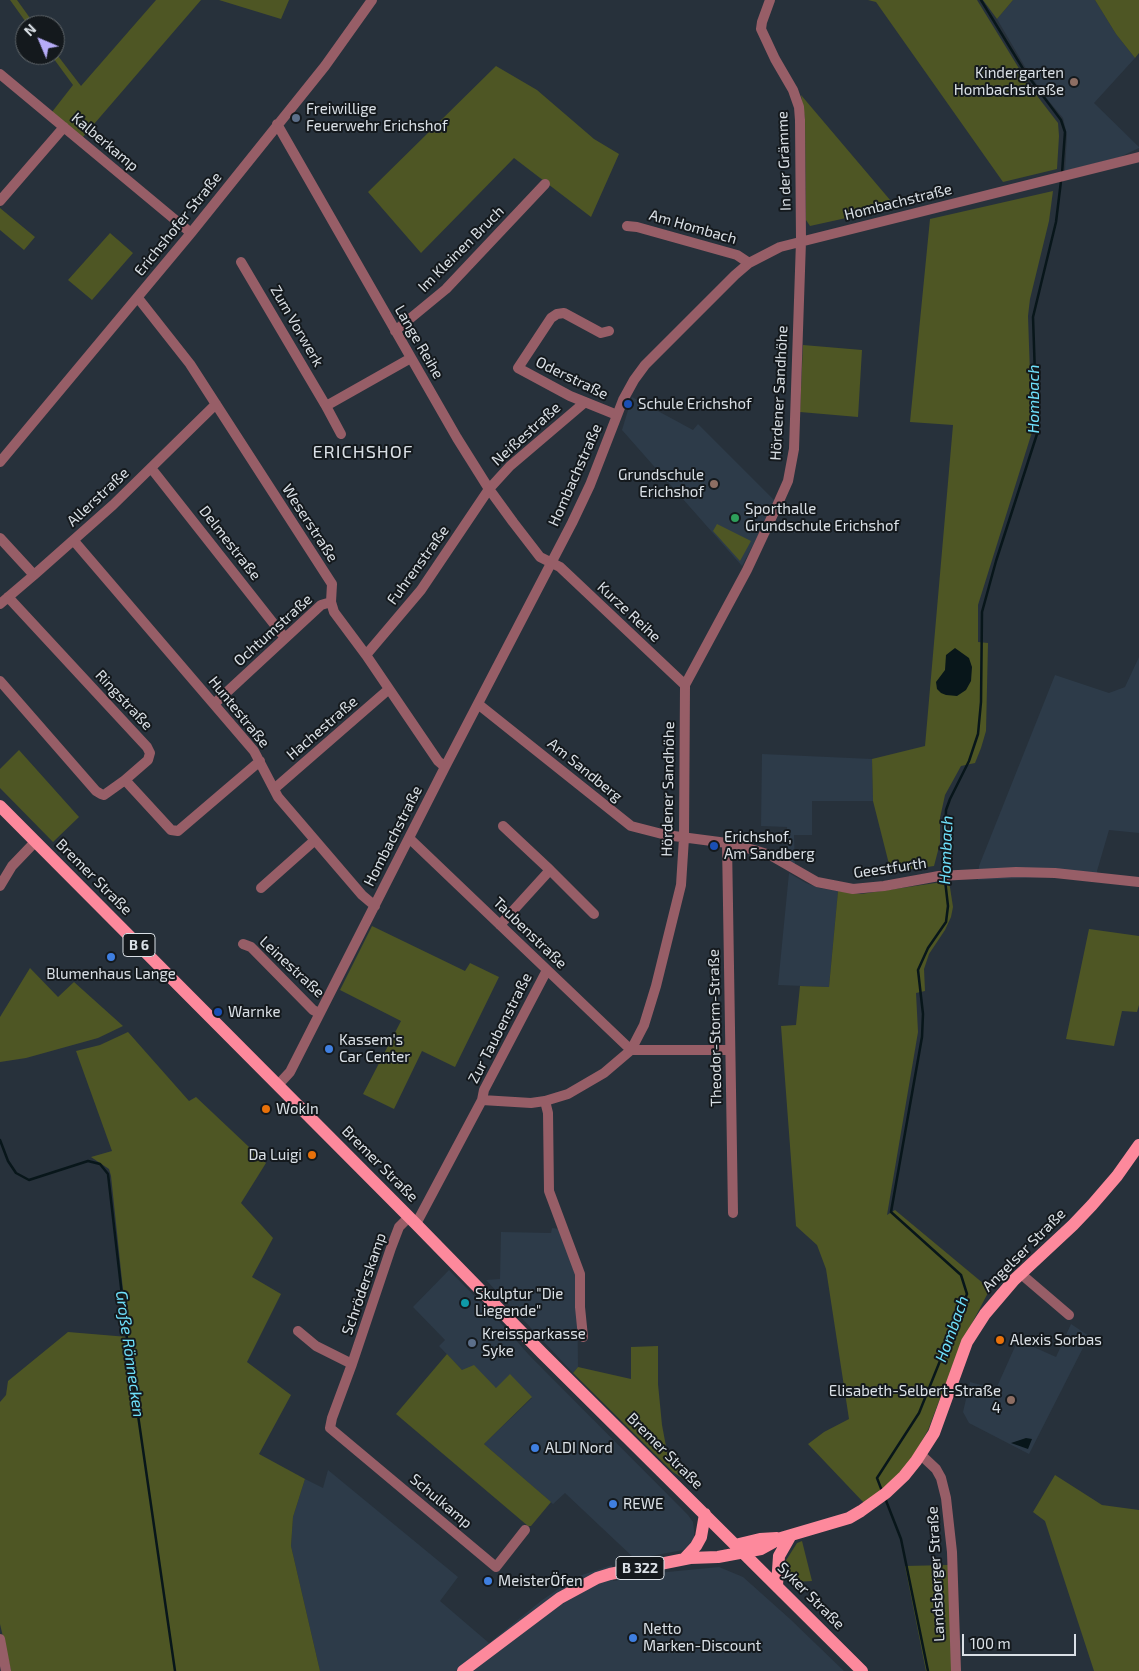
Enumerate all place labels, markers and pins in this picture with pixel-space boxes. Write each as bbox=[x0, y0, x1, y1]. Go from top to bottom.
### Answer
place label: Kindergarten Hombachstraße bbox=[954, 64, 1064, 99]
marker: Kindergarten Hombachstraße bbox=[1068, 76, 1080, 88]
place label: Freiwillige Feuerwehr Erichshof bbox=[306, 100, 448, 135]
marker: Freiwillige Feuerwehr Erichshof bbox=[290, 112, 302, 124]
place label: Schule Erichshof bbox=[638, 395, 752, 413]
marker: Schule Erichshof bbox=[622, 398, 634, 410]
place label: Grundschule Erichshof bbox=[618, 466, 704, 501]
marker: Grundschule Erichshof bbox=[708, 478, 720, 490]
place label: Sporthalle Grundschule Erichshof bbox=[745, 500, 899, 535]
marker: Sporthalle Grundschule Erichshof bbox=[729, 512, 741, 524]
place label: Erichshof, Am Sandberg bbox=[724, 828, 815, 863]
marker: Erichshof, Am Sandberg bbox=[708, 840, 720, 852]
marker: Blumenhaus Lange bbox=[105, 951, 117, 963]
place label: Blumenhaus Lange bbox=[46, 965, 176, 983]
place label: Warnke bbox=[228, 1003, 280, 1021]
marker: Warnke bbox=[212, 1006, 224, 1018]
place label: Kassem's Car Center bbox=[339, 1031, 410, 1066]
marker: Kassem's Car Center bbox=[323, 1043, 335, 1055]
place label: WokIn bbox=[276, 1100, 319, 1118]
marker: WokIn bbox=[260, 1103, 272, 1115]
place label: Da Luigi bbox=[248, 1146, 302, 1164]
marker: Da Luigi bbox=[306, 1149, 318, 1161]
place label: Skulptur "Die Liegende" bbox=[475, 1285, 563, 1320]
marker: Skulptur "Die Liegende" bbox=[459, 1297, 471, 1309]
place label: Kreissparkasse Syke bbox=[482, 1325, 586, 1360]
place label: Alexis Sorbas bbox=[1010, 1331, 1102, 1349]
marker: Alexis Sorbas bbox=[994, 1334, 1006, 1346]
marker: Kreissparkasse Syke bbox=[466, 1337, 478, 1349]
place label: Elisabeth-Selbert-Straße 4 bbox=[829, 1382, 1001, 1417]
marker: Elisabeth-Selbert-Straße 4 bbox=[1005, 1394, 1017, 1406]
place label: ALDI Nord bbox=[545, 1439, 613, 1457]
marker: ALDI Nord bbox=[529, 1442, 541, 1454]
place label: REWE bbox=[623, 1495, 663, 1513]
marker: REWE bbox=[607, 1498, 619, 1510]
place label: MeisterÖfen bbox=[498, 1572, 583, 1590]
marker: MeisterÖfen bbox=[482, 1575, 494, 1587]
place label: Netto Marken-Discount bbox=[643, 1620, 761, 1655]
marker: Netto Marken-Discount bbox=[627, 1632, 639, 1644]

